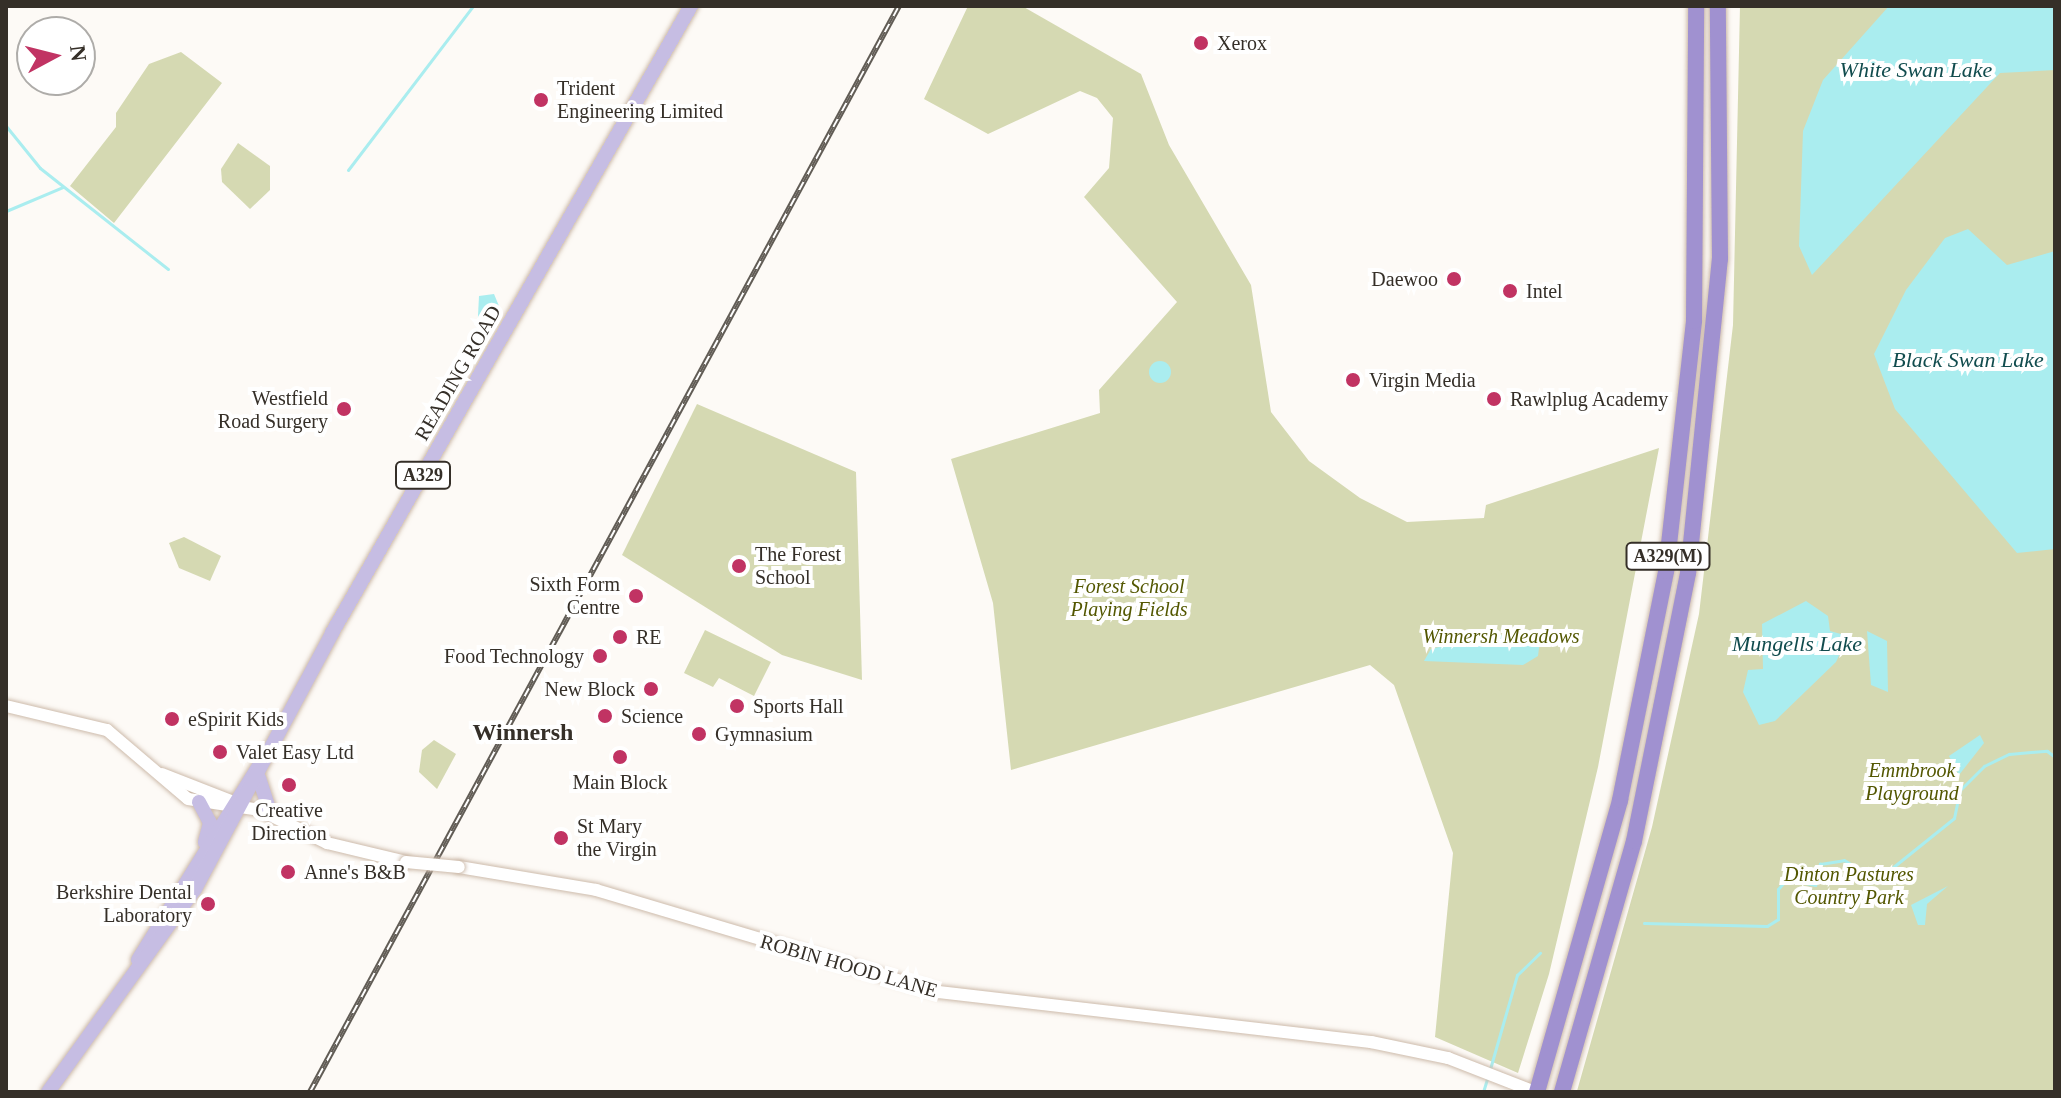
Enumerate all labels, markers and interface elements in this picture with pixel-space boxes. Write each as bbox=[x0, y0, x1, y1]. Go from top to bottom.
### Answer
north arrow bbox=[16, 16, 96, 96]
place label: Xerox bbox=[1217, 31, 1267, 55]
marker: Xerox bbox=[1192, 34, 1210, 52]
text: N bbox=[65, 44, 92, 63]
water label: White Swan Lake bbox=[1840, 57, 1992, 83]
place label: Trident Engineering Limited bbox=[557, 76, 723, 123]
marker: Trident Engineering Limited bbox=[532, 91, 550, 109]
place label: Daewoo bbox=[1371, 267, 1438, 291]
marker: Daewoo bbox=[1445, 270, 1463, 288]
place label: Intel bbox=[1526, 279, 1563, 303]
marker: Intel bbox=[1501, 282, 1519, 300]
street label: READING ROAD bbox=[410, 301, 506, 445]
water label: Black Swan Lake bbox=[1892, 347, 2044, 373]
place label: Virgin Media bbox=[1369, 368, 1476, 392]
marker: Virgin Media bbox=[1344, 371, 1362, 389]
place label: Westfield Road Surgery bbox=[218, 386, 328, 433]
place label: Rawlplug Academy bbox=[1510, 387, 1669, 411]
marker: Rawlplug Academy bbox=[1485, 390, 1503, 408]
marker: Westfield Road Surgery bbox=[335, 400, 353, 418]
road number: A329 bbox=[395, 461, 451, 489]
place label: The Forest School bbox=[755, 542, 841, 589]
road number: A329(M) bbox=[1624, 542, 1712, 570]
marker: The Forest School bbox=[730, 557, 748, 575]
place label: Sixth Form Centre bbox=[529, 572, 620, 619]
park label: Forest School Playing Fields bbox=[1070, 575, 1188, 622]
marker: Sixth Form Centre bbox=[627, 587, 645, 605]
park label: Winnersh Meadows bbox=[1422, 624, 1580, 648]
place label: RE bbox=[636, 625, 662, 649]
marker: RE bbox=[611, 628, 629, 646]
water label: Mungells Lake bbox=[1732, 631, 1862, 657]
place label: Food Technology bbox=[444, 644, 584, 668]
marker: Food Technology bbox=[591, 647, 609, 665]
place label: New Block bbox=[544, 677, 635, 701]
marker: New Block bbox=[642, 680, 660, 698]
place label: Sports Hall bbox=[753, 694, 844, 718]
marker: Sports Hall bbox=[728, 697, 746, 715]
place label: Science bbox=[621, 704, 683, 728]
place label: eSpirit Kids bbox=[188, 707, 284, 731]
marker: Science bbox=[596, 707, 614, 725]
marker: eSpirit Kids bbox=[163, 710, 181, 728]
district label: Winnersh bbox=[473, 719, 573, 747]
place label: Gymnasium bbox=[715, 722, 813, 746]
marker: Gymnasium bbox=[690, 725, 708, 743]
place label: Valet Easy Ltd bbox=[236, 740, 354, 764]
marker: Valet Easy Ltd bbox=[211, 743, 229, 761]
marker: Main Block bbox=[611, 748, 629, 766]
park label: Emmbrook Playground bbox=[1865, 758, 1959, 805]
place label: Main Block bbox=[573, 770, 667, 794]
marker: Creative Direction bbox=[280, 776, 298, 794]
place label: Creative Direction bbox=[251, 798, 327, 845]
place label: St Mary the Virgin bbox=[577, 814, 657, 861]
marker: St Mary the Virgin bbox=[552, 829, 570, 847]
place label: Anne's B&B bbox=[304, 860, 406, 884]
park label: Dinton Pastures Country Park bbox=[1784, 862, 1914, 909]
marker: Anne's B&B bbox=[279, 863, 297, 881]
place label: Berkshire Dental Laboratory bbox=[56, 880, 192, 927]
marker: Berkshire Dental Laboratory bbox=[199, 895, 217, 913]
street label: ROBIN HOOD LANE bbox=[758, 929, 940, 1003]

